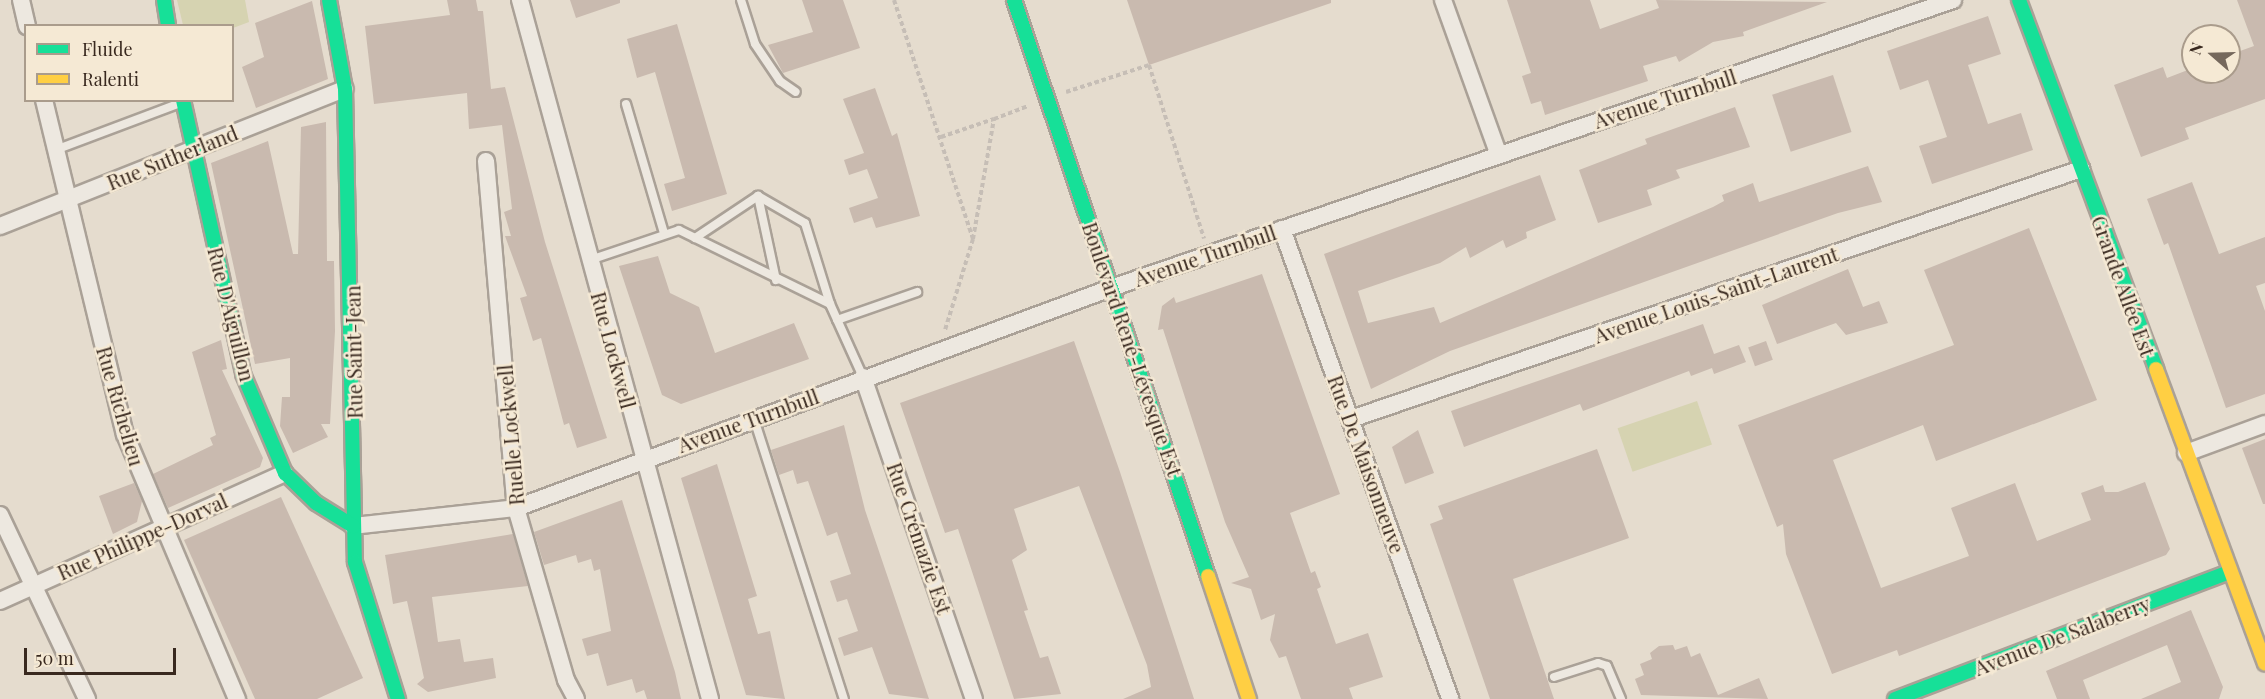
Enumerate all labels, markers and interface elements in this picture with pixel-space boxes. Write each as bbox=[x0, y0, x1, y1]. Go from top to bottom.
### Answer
legend bbox=[24, 24, 234, 102]
north arrow bbox=[2181, 24, 2241, 84]
text: Fluide bbox=[82, 37, 133, 61]
text: N bbox=[2184, 39, 2207, 57]
street label: Avenue Turnbull bbox=[1591, 64, 1739, 132]
text: Ralenti bbox=[82, 67, 139, 91]
street label: Rue Sutherland bbox=[103, 120, 241, 194]
street label: Grande Allée Est bbox=[2087, 212, 2161, 360]
street label: Boulevard René-Lévesque Est bbox=[1078, 219, 1188, 479]
street label: Avenue Turnbull bbox=[1131, 219, 1279, 291]
street label: Avenue Louis-Saint-Laurent bbox=[1591, 241, 1841, 347]
street label: Rue D'Aiguillon bbox=[204, 244, 260, 384]
street label: Rue Saint-Jean bbox=[340, 285, 366, 419]
street label: Rue Lockwell bbox=[587, 289, 641, 411]
street label: Rue Richelieu bbox=[92, 343, 150, 469]
street label: Ruelle Lockwell bbox=[492, 364, 528, 506]
street label: Rue De Maisonneuve bbox=[1324, 372, 1410, 556]
street label: Avenue Turnbull bbox=[674, 383, 822, 457]
street label: Rue Crémazie Est bbox=[883, 459, 957, 617]
street label: Rue Philippe-Dorval bbox=[53, 488, 231, 584]
street label: Avenue De Salaberry bbox=[1971, 590, 2153, 680]
scale bar bbox=[27, 636, 178, 674]
text: 50 m bbox=[35, 646, 74, 670]

